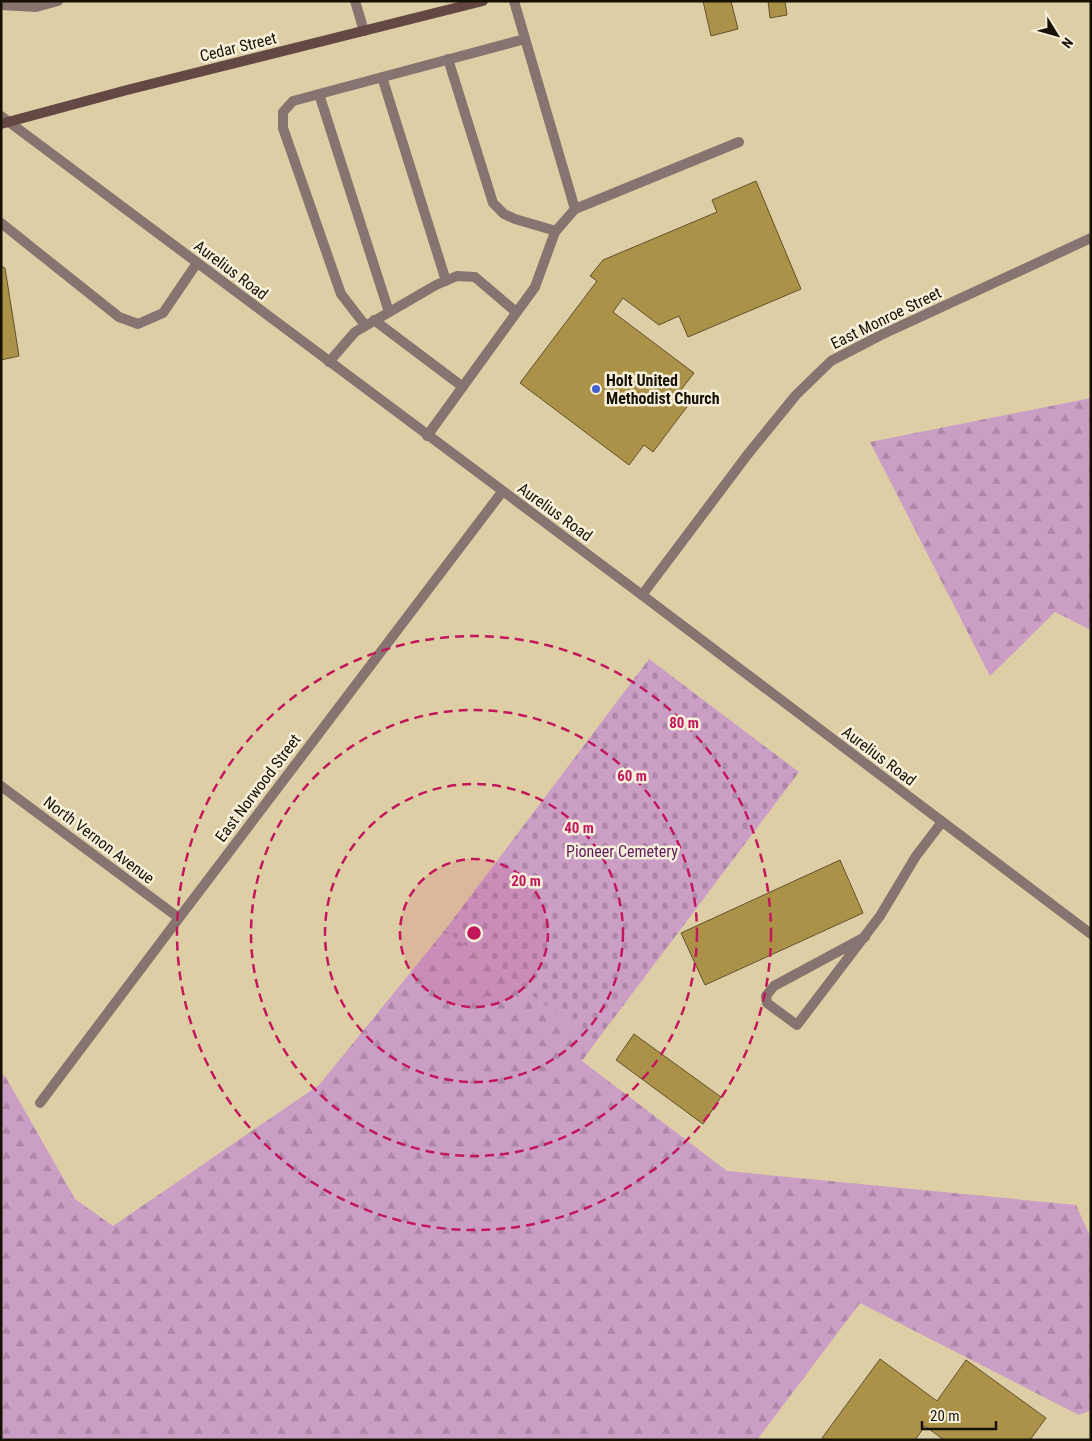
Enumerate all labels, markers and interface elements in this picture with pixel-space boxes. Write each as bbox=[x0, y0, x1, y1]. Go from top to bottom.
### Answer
north arrow bbox=[1032, 10, 1082, 60]
street label: Cedar Street bbox=[198, 28, 278, 66]
text: N bbox=[1058, 35, 1076, 51]
street label: Aurelius Road bbox=[190, 236, 272, 304]
street label: East Monroe Street bbox=[828, 283, 945, 353]
place label: Holt United Methodist Church bbox=[606, 371, 720, 408]
marker: Holt United Methodist Church bbox=[590, 383, 602, 395]
street label: Aurelius Road bbox=[514, 479, 596, 545]
text: 80 m bbox=[669, 714, 699, 732]
street label: Aurelius Road bbox=[838, 722, 920, 790]
street label: East Norwood Street bbox=[211, 730, 305, 846]
text: 60 m bbox=[617, 767, 647, 785]
street label: North Vernon Avenue bbox=[40, 792, 158, 888]
text: 40 m bbox=[564, 819, 594, 837]
park label: Pioneer Cemetery bbox=[566, 842, 678, 861]
text: 20 m bbox=[511, 872, 541, 890]
centre of rings bbox=[465, 924, 483, 942]
scale bar bbox=[922, 1398, 996, 1430]
text: 20 m bbox=[930, 1407, 960, 1425]

